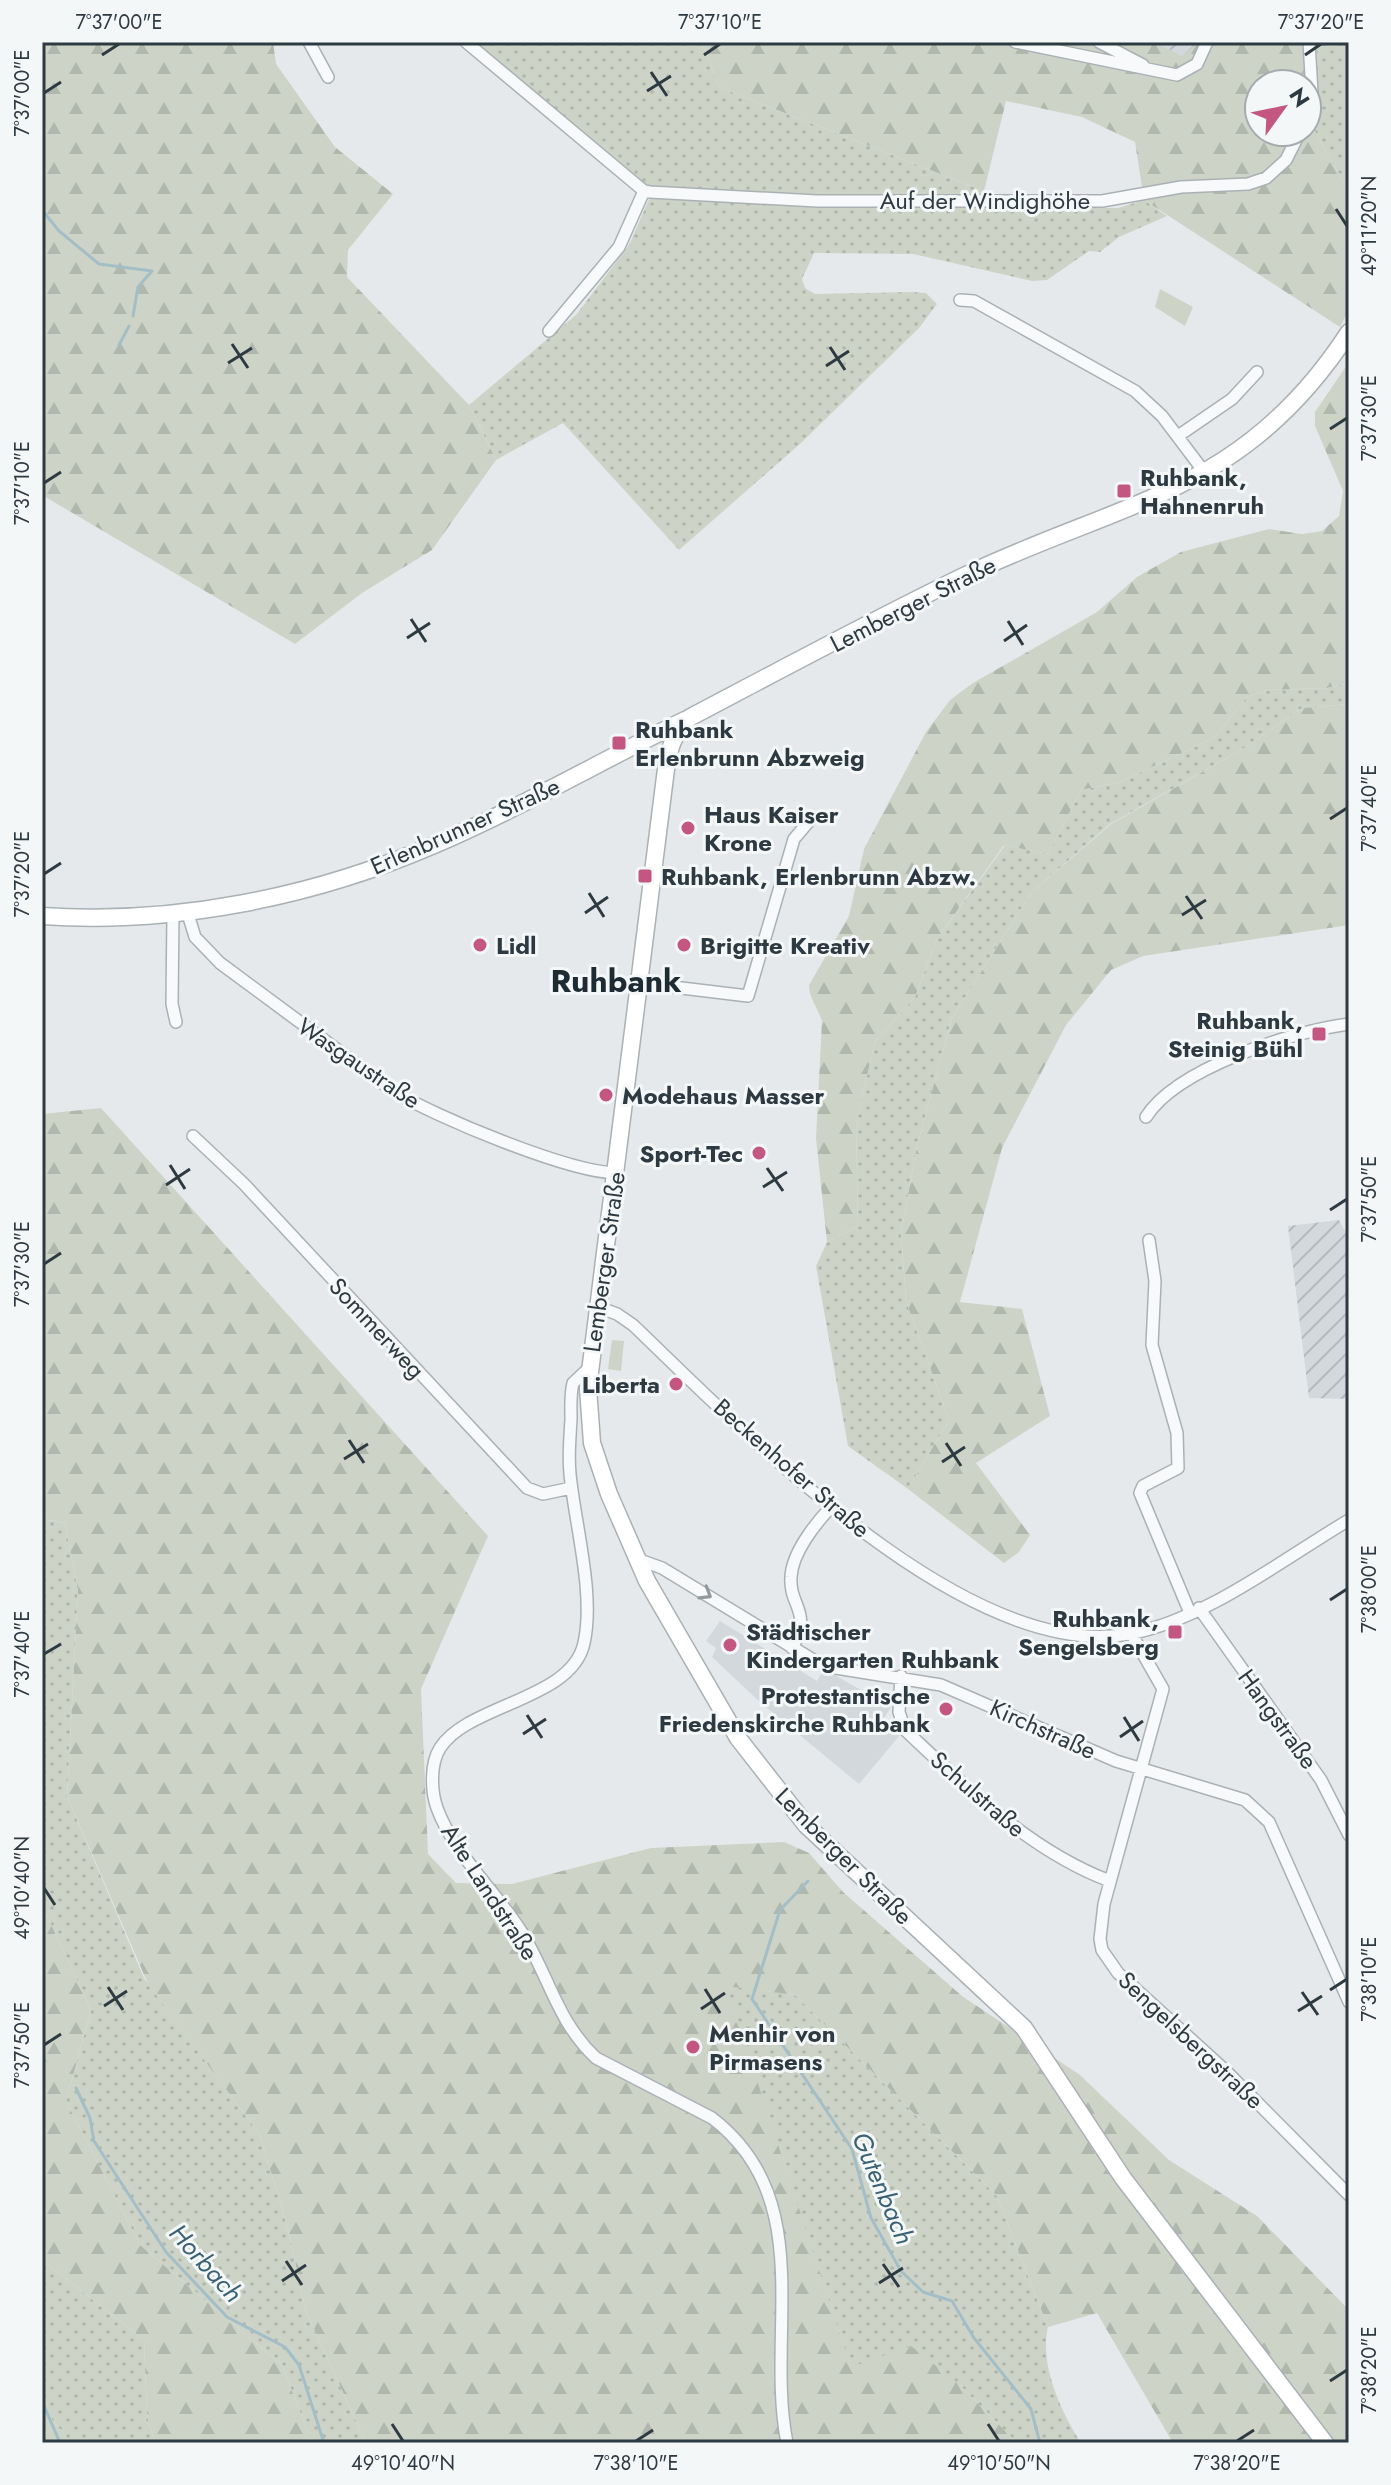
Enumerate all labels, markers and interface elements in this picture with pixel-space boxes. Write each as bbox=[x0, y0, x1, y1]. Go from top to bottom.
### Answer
text: 7°37'00"E bbox=[75, 8, 163, 37]
text: 7°37'10"E bbox=[678, 8, 762, 37]
text: 7°37'20"E bbox=[1278, 8, 1364, 37]
text: 7°37'00"E bbox=[8, 49, 37, 137]
north arrow bbox=[1243, 68, 1323, 148]
text: N bbox=[1282, 81, 1318, 113]
text: 49°11'20"N bbox=[1355, 176, 1384, 276]
street label: Auf der Windighöhe bbox=[880, 183, 1090, 218]
text: 7°37'30"E bbox=[1355, 375, 1384, 461]
text: 7°37'10"E bbox=[8, 441, 37, 525]
place label: Ruhbank, Hahnenruh bbox=[1140, 460, 1264, 523]
marker: Ruhbank, Hahnenruh bbox=[1115, 482, 1133, 500]
street label: Lemberger Straße bbox=[824, 547, 1002, 661]
place label: Ruhbank Erlenbrunn Abzweig bbox=[635, 712, 865, 775]
marker: Ruhbank Erlenbrunn Abzweig bbox=[610, 734, 628, 752]
text: 7°37'40"E bbox=[1355, 765, 1384, 851]
street label: Erlenbrunner Straße bbox=[365, 769, 565, 883]
place label: Haus Kaiser Krone bbox=[704, 797, 839, 860]
marker: Haus Kaiser Krone bbox=[679, 819, 697, 837]
text: 7°37'20"E bbox=[8, 831, 37, 917]
place label: Ruhbank, Erlenbrunn Abzw. bbox=[661, 859, 976, 894]
marker: Ruhbank, Erlenbrunn Abzw. bbox=[636, 867, 654, 885]
place label: Lidl bbox=[496, 928, 537, 963]
place label: Brigitte Kreativ bbox=[700, 928, 870, 963]
marker: Lidl bbox=[471, 936, 489, 954]
marker: Brigitte Kreativ bbox=[675, 936, 693, 954]
district label: Ruhbank bbox=[550, 958, 682, 1004]
place label: Ruhbank, Steinig Bühl bbox=[1168, 1003, 1303, 1066]
street label: Wasgaustraße bbox=[291, 1009, 427, 1117]
marker: Ruhbank, Steinig Bühl bbox=[1310, 1025, 1328, 1043]
place label: Modehaus Masser bbox=[622, 1078, 825, 1113]
marker: Modehaus Masser bbox=[597, 1086, 615, 1104]
place label: Sport-Tec bbox=[640, 1136, 743, 1171]
marker: Sport-Tec bbox=[750, 1144, 768, 1162]
text: 7°37'50"E bbox=[1355, 1156, 1384, 1242]
street label: Lemberger Straße bbox=[574, 1170, 634, 1354]
text: 7°37'30"E bbox=[8, 1221, 37, 1307]
street label: Sommerweg bbox=[321, 1270, 433, 1386]
place label: Liberta bbox=[582, 1367, 660, 1402]
marker: Liberta bbox=[667, 1375, 685, 1393]
street label: Beckenhofer Straße bbox=[706, 1390, 878, 1546]
text: 7°38'00"E bbox=[1355, 1545, 1384, 1633]
one-way arrow bbox=[697, 1585, 712, 1600]
place label: Ruhbank, Sengelsberg bbox=[1018, 1601, 1159, 1664]
text: 7°37'40"E bbox=[8, 1611, 37, 1697]
place label: Städtischer Kindergarten Ruhbank bbox=[746, 1614, 1000, 1677]
marker: Ruhbank, Sengelsberg bbox=[1166, 1623, 1184, 1641]
marker: Städtischer Kindergarten Ruhbank bbox=[721, 1636, 739, 1654]
street label: Hangstraße bbox=[1230, 1662, 1326, 1776]
place label: Protestantische Friedenskirche Ruhbank bbox=[659, 1678, 930, 1741]
street label: Kirchstraße bbox=[984, 1690, 1102, 1768]
marker: Protestantische Friedenskirche Ruhbank bbox=[937, 1700, 955, 1718]
street label: Schulstraße bbox=[923, 1743, 1033, 1845]
street label: Lemberger Straße bbox=[767, 1779, 921, 1933]
street label: Alte Landstraße bbox=[433, 1817, 547, 1967]
text: 49°10'40"N bbox=[8, 1836, 37, 1940]
text: 7°38'10"E bbox=[1355, 1937, 1384, 2021]
street label: Sengelsbergstraße bbox=[1110, 1963, 1272, 2117]
text: 7°37'50"E bbox=[8, 2002, 37, 2088]
place label: Menhir von Pirmasens bbox=[709, 2016, 836, 2079]
marker: Menhir von Pirmasens bbox=[684, 2038, 702, 2056]
water label: Gutenbach bbox=[842, 2126, 924, 2250]
water label: Horbach bbox=[160, 2215, 252, 2311]
text: 7°38'20"E bbox=[1355, 2326, 1384, 2414]
text: 49°10'40"N bbox=[351, 2449, 455, 2478]
text: 7°38'10"E bbox=[594, 2449, 678, 2478]
text: 49°10'50"N bbox=[947, 2449, 1051, 2478]
text: 7°38'20"E bbox=[1193, 2449, 1281, 2478]

